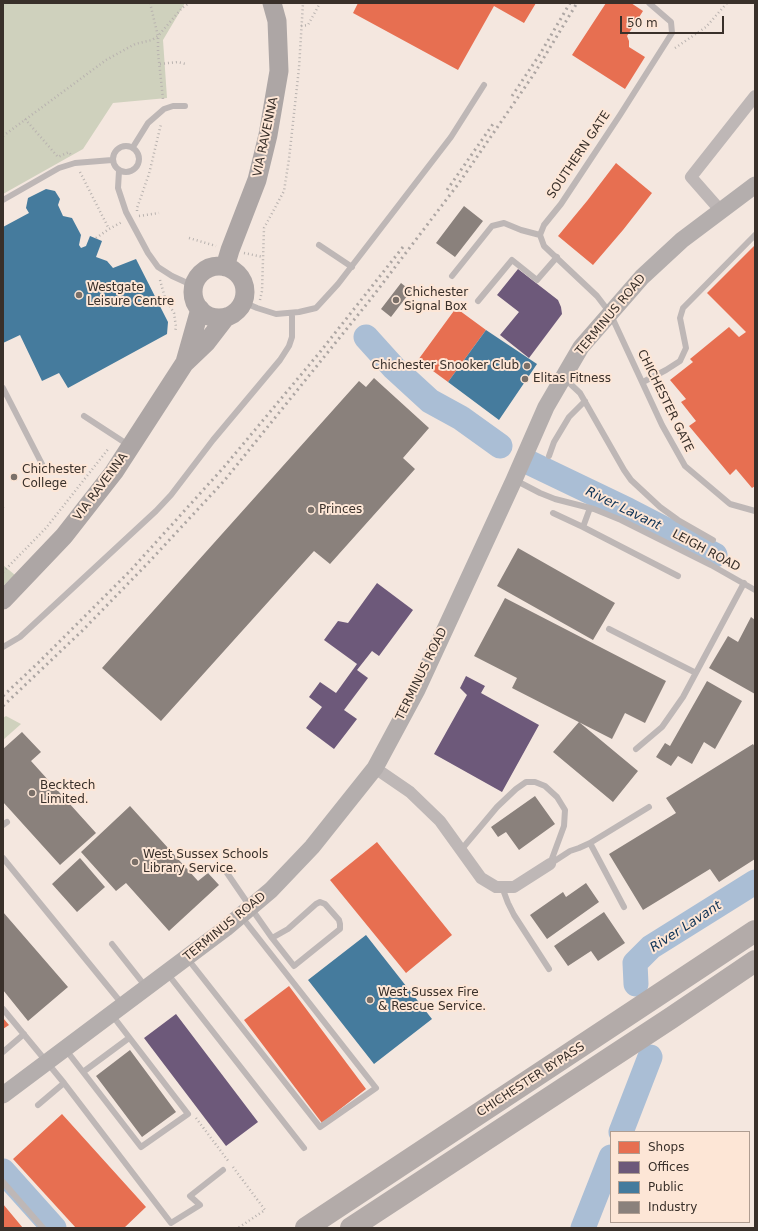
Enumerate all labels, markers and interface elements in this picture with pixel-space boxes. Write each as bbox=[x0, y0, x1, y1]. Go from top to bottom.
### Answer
scale bar bbox=[622, 8, 726, 34]
text: 50 m bbox=[627, 16, 658, 30]
street label: VIA RAVENNA bbox=[251, 96, 281, 178]
street label: SOUTHERN GATE bbox=[544, 109, 614, 201]
street label: TERMINUS ROAD bbox=[573, 272, 649, 358]
place label: Westgate Leisure Centre bbox=[87, 281, 174, 309]
place label: Chichester Signal Box bbox=[404, 286, 468, 314]
marker: Westgate Leisure Centre bbox=[74, 290, 84, 300]
marker: Chichester Signal Box bbox=[391, 295, 401, 305]
street label: CHICHESTER GATE bbox=[634, 347, 696, 455]
place label: Chichester Snooker Club bbox=[372, 359, 519, 373]
marker: Chichester Snooker Club bbox=[522, 361, 532, 371]
place label: Elitas Fitness bbox=[533, 372, 611, 386]
marker: Elitas Fitness bbox=[520, 374, 530, 384]
street label: VIA RAVENNA bbox=[71, 450, 131, 524]
place label: Chichester College bbox=[22, 463, 86, 491]
marker: Chichester College bbox=[9, 472, 19, 482]
water label: River Lavant bbox=[583, 484, 663, 534]
place label: Princes bbox=[319, 503, 362, 517]
marker: Princes bbox=[306, 505, 316, 515]
street label: LEIGH ROAD bbox=[670, 527, 742, 575]
street label: TERMINUS ROAD bbox=[393, 625, 451, 723]
place label: Becktech Limited. bbox=[40, 779, 95, 807]
marker: Becktech Limited. bbox=[27, 788, 37, 798]
place label: West Sussex Schools Library Service. bbox=[143, 848, 268, 876]
marker: West Sussex Schools Library Service. bbox=[130, 857, 140, 867]
street label: TERMINUS ROAD bbox=[181, 890, 269, 964]
water label: River Lavant bbox=[647, 898, 725, 956]
place label: West Sussex Fire & Rescue Service. bbox=[378, 986, 486, 1014]
marker: West Sussex Fire & Rescue Service. bbox=[365, 995, 375, 1005]
street label: CHICHESTER BYPASS bbox=[474, 1040, 588, 1120]
legend bbox=[610, 1131, 750, 1223]
text: Shops bbox=[648, 1140, 684, 1154]
text: Offices bbox=[648, 1160, 689, 1174]
text: Public bbox=[648, 1180, 684, 1194]
text: Industry bbox=[648, 1200, 697, 1214]

